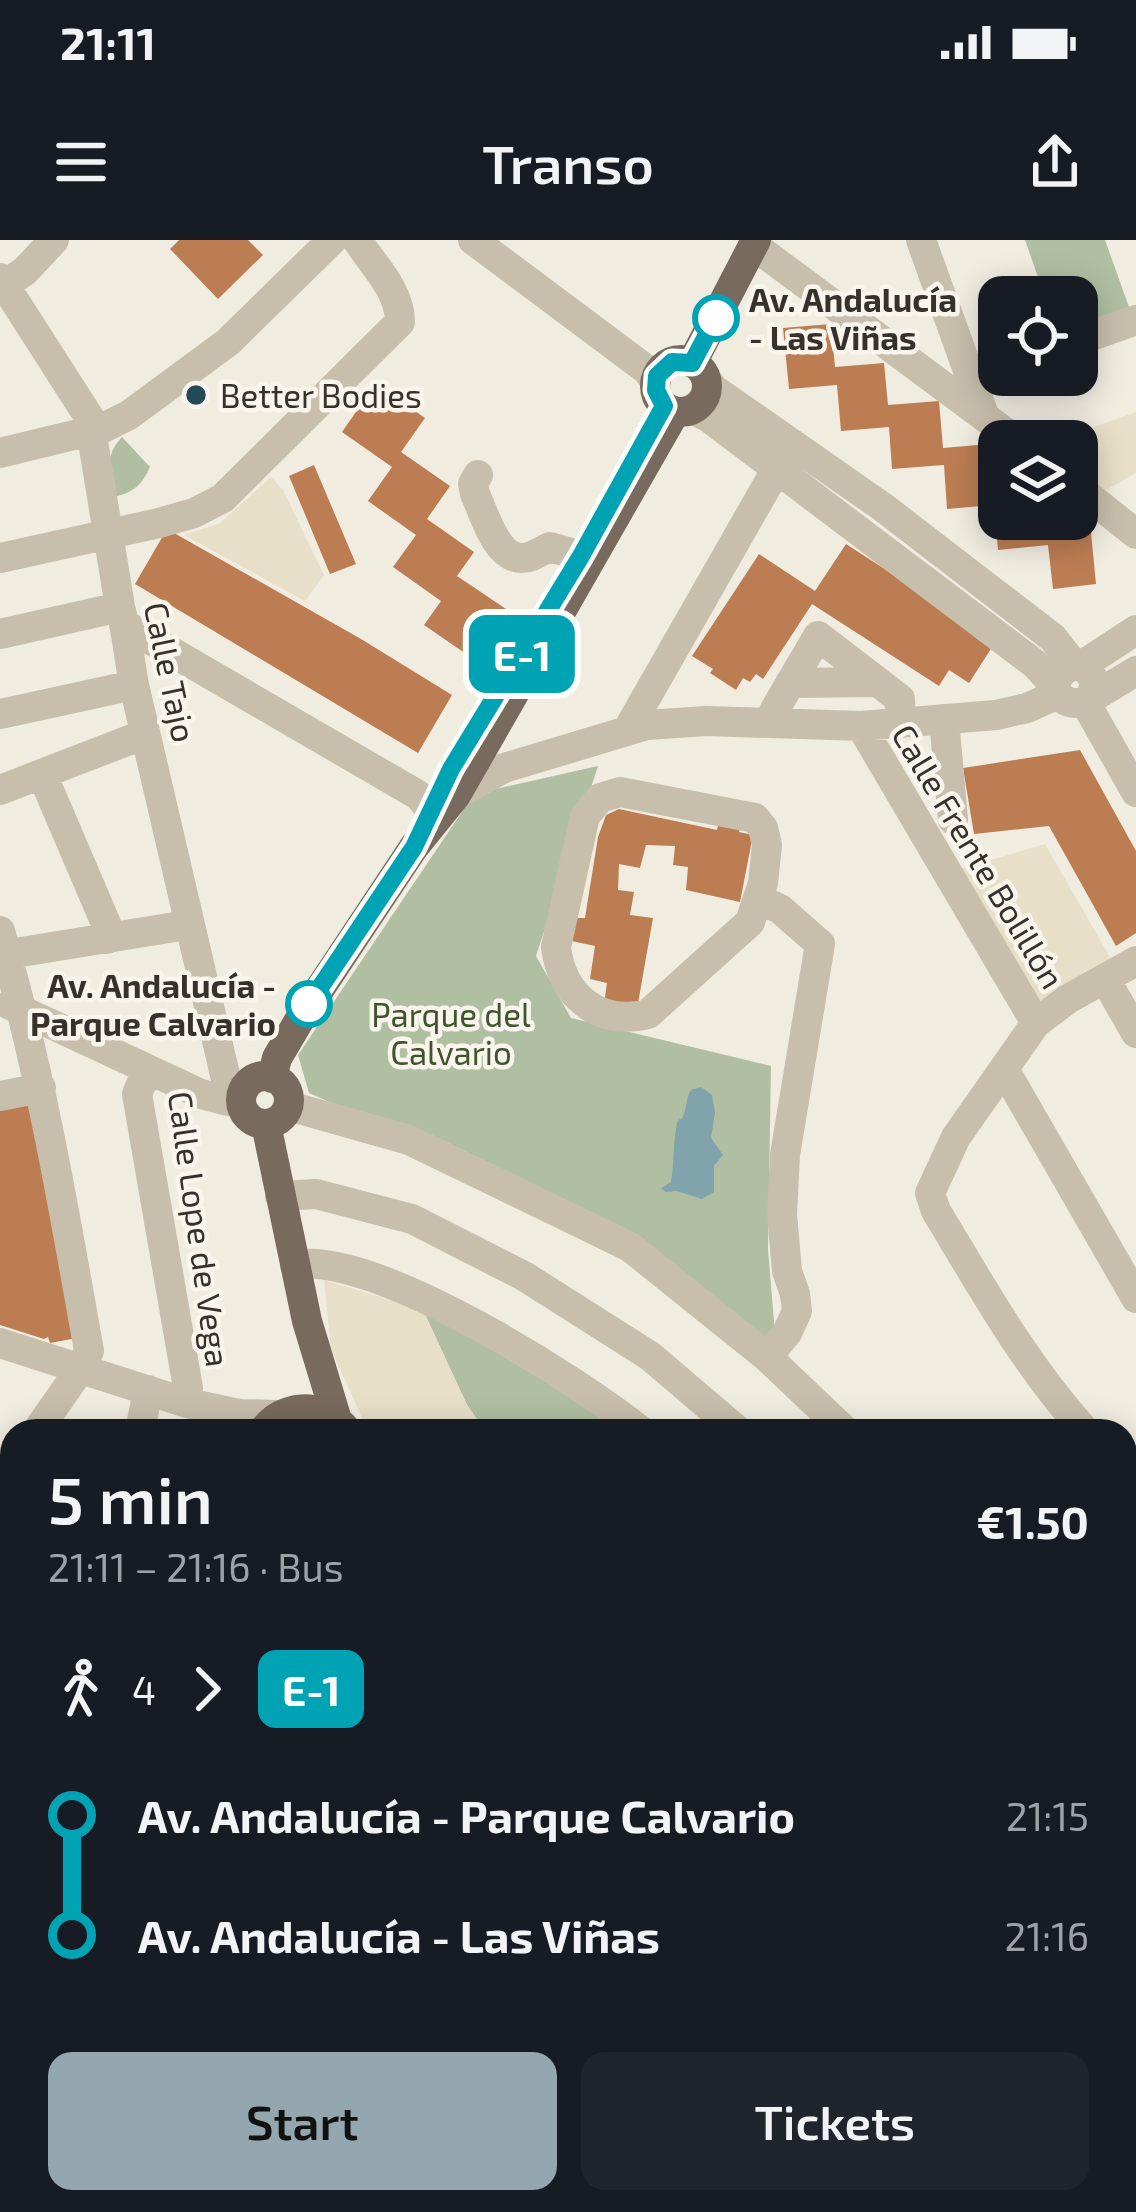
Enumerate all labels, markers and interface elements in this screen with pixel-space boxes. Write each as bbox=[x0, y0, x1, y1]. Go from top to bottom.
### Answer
text: 21:11 bbox=[60, 15, 156, 69]
icon: menu bbox=[48, 129, 114, 195]
icon: share bbox=[1022, 129, 1088, 195]
text: Transo bbox=[482, 130, 654, 195]
map controls bbox=[978, 276, 1098, 540]
button: locate bbox=[978, 276, 1098, 396]
place label: Av. Andalucía - Las Viñas bbox=[749, 279, 957, 357]
marker: Av. Andalucía - Las Viñas bbox=[694, 296, 738, 340]
place label: Better Bodies bbox=[220, 375, 422, 415]
marker: Better Bodies bbox=[183, 382, 209, 408]
button: layers bbox=[978, 420, 1098, 540]
street label: Calle Tajo bbox=[137, 598, 205, 746]
line badge: E-1 bbox=[453, 615, 591, 693]
text: E-1 bbox=[493, 629, 551, 679]
street label: Calle Frente Bolillón bbox=[884, 717, 1074, 995]
place label: Av. Andalucía - Parque Calvario bbox=[30, 965, 276, 1043]
marker: Av. Andalucía - Parque Calvario bbox=[287, 982, 331, 1026]
park label: Parque del Calvario bbox=[371, 994, 531, 1072]
street label: Calle Lope de Vega bbox=[161, 1089, 239, 1369]
text: 5 min bbox=[48, 1458, 213, 1537]
text: €1.50 bbox=[976, 1494, 1089, 1548]
text: 21:11 – 21:16 · Bus bbox=[48, 1543, 343, 1590]
icon: walk bbox=[48, 1656, 114, 1722]
icon: forward bbox=[174, 1656, 240, 1722]
text: E-1 bbox=[282, 1664, 340, 1714]
text: 4 bbox=[132, 1666, 156, 1713]
text: Av. Andalucía - Parque Calvario bbox=[138, 1788, 795, 1842]
text: 21:15 bbox=[1006, 1792, 1089, 1839]
text: Av. Andalucía - Las Viñas bbox=[138, 1908, 660, 1962]
text: 21:16 bbox=[1005, 1912, 1089, 1959]
button: Start bbox=[48, 2052, 557, 2190]
button: Tickets bbox=[581, 2052, 1089, 2190]

